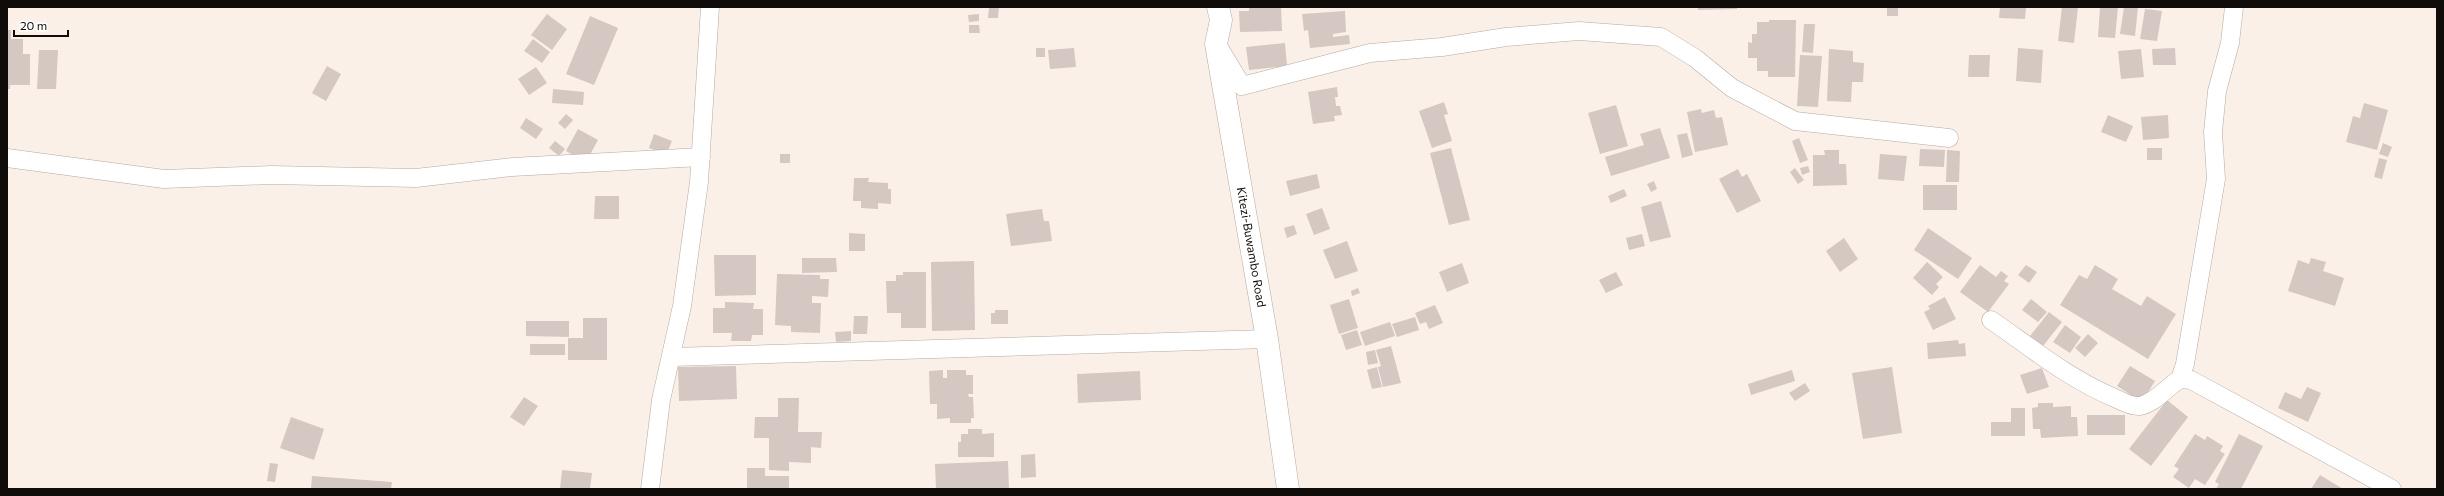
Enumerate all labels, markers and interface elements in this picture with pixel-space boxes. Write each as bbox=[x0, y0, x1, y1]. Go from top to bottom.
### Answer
scale bar bbox=[14, 12, 68, 38]
text: 20 m bbox=[20, 18, 47, 32]
street label: Kitezi-Buwambo Road bbox=[1235, 186, 1269, 308]

